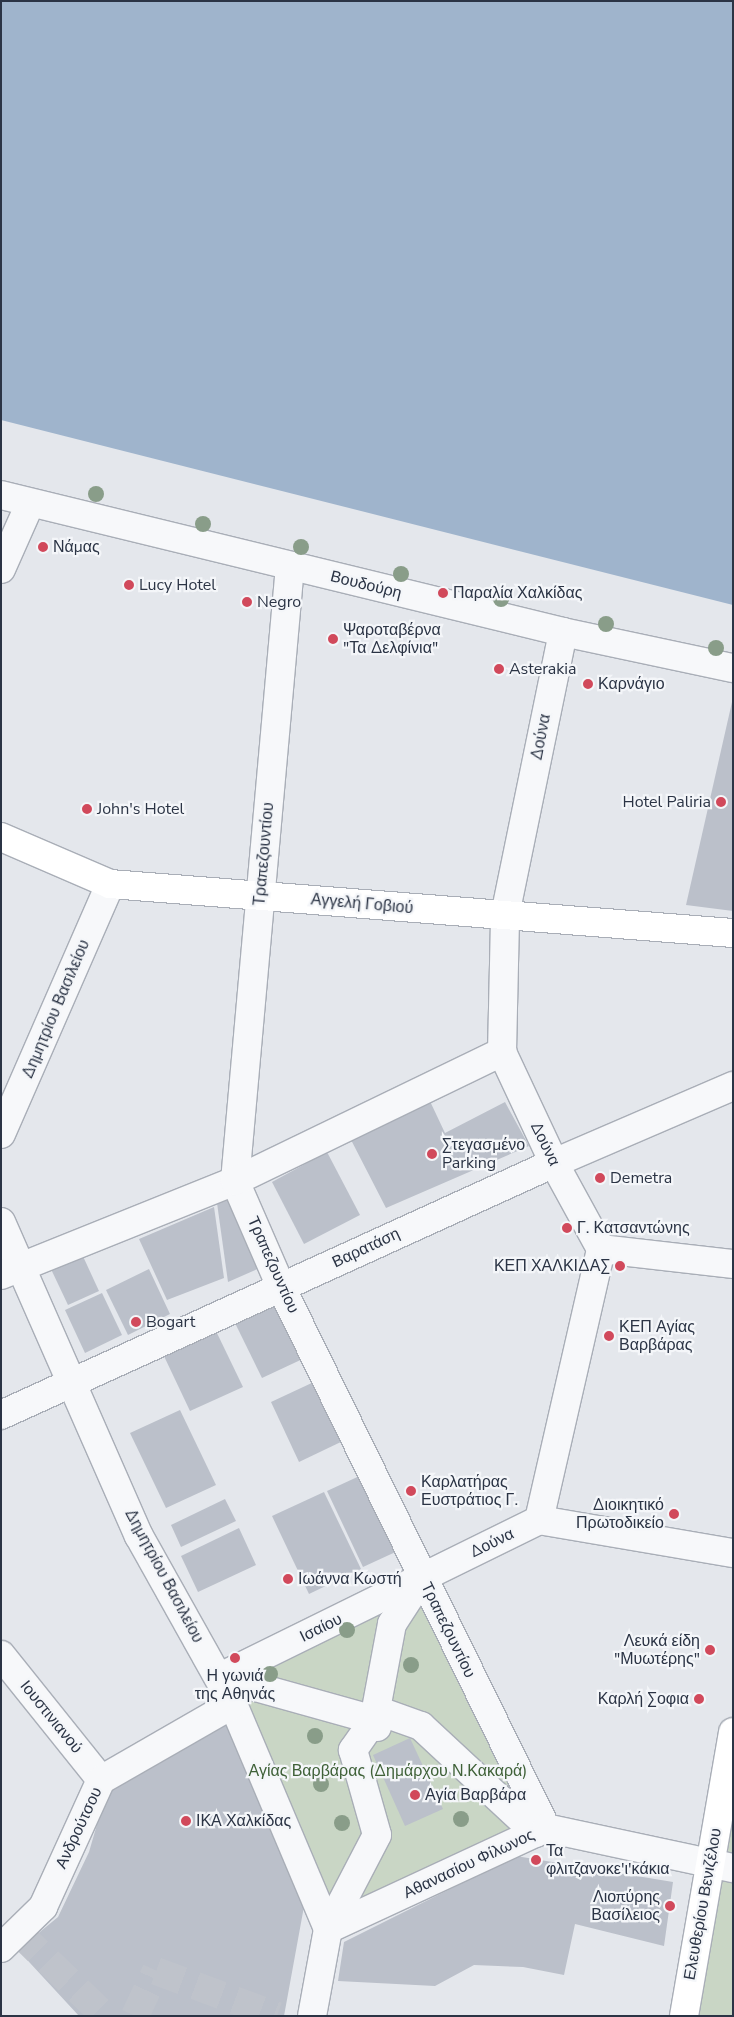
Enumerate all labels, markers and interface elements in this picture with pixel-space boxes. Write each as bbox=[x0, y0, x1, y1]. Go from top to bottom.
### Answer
place label: Νάμας bbox=[53, 537, 100, 557]
marker: Νάμας bbox=[37, 541, 49, 553]
street label: Βουδούρη bbox=[328, 567, 404, 603]
place label: Lucy Hotel bbox=[139, 575, 216, 595]
marker: Lucy Hotel bbox=[123, 579, 135, 591]
place label: Παραλία Χαλκίδας bbox=[453, 583, 582, 603]
marker: Παραλία Χαλκίδας bbox=[437, 587, 449, 599]
place label: Negro bbox=[257, 592, 301, 612]
marker: Negro bbox=[241, 596, 253, 608]
place label: Ψαροταβέρνα "Τα Δελφίνια" bbox=[343, 620, 441, 658]
marker: Ψαροταβέρνα "Τα Δελφίνια" bbox=[327, 633, 339, 645]
place label: Asterakia bbox=[509, 659, 577, 679]
marker: Asterakia bbox=[493, 663, 505, 675]
place label: Καρνάγιο bbox=[598, 674, 665, 694]
marker: Καρνάγιο bbox=[582, 678, 594, 690]
street label: Δούνα bbox=[527, 712, 555, 762]
place label: Hotel Paliria bbox=[623, 792, 711, 812]
marker: Hotel Paliria bbox=[715, 796, 727, 808]
place label: John's Hotel bbox=[97, 799, 184, 819]
street label: Τραπεζουντίου bbox=[250, 801, 278, 907]
marker: John's Hotel bbox=[81, 803, 93, 815]
street label: Αγγελή Γοβιού bbox=[310, 890, 414, 918]
street label: Δημητρίου Βασιλείου bbox=[18, 937, 94, 1081]
street label: Δούνα bbox=[526, 1119, 564, 1169]
place label: Στεγασμένο Parking bbox=[442, 1135, 525, 1173]
marker: Στεγασμένο Parking bbox=[426, 1148, 438, 1160]
place label: Demetra bbox=[610, 1168, 672, 1188]
marker: Demetra bbox=[594, 1172, 606, 1184]
street label: Τραπεζουντίου bbox=[243, 1214, 303, 1316]
place label: Γ. Κατσαντώνης bbox=[577, 1218, 690, 1238]
marker: Γ. Κατσαντώνης bbox=[561, 1222, 573, 1234]
street label: Βαρατάση bbox=[329, 1224, 403, 1272]
place label: ΚΕΠ ΧΑΛΚΙΔΑΣ bbox=[494, 1256, 610, 1276]
marker: ΚΕΠ ΧΑΛΚΙΔΑΣ bbox=[614, 1260, 626, 1272]
place label: Bogart bbox=[146, 1312, 195, 1332]
marker: Bogart bbox=[130, 1316, 142, 1328]
place label: ΚΕΠ Αγίας Βαρβάρας bbox=[619, 1317, 695, 1355]
marker: ΚΕΠ Αγίας Βαρβάρας bbox=[603, 1330, 615, 1342]
place label: Καρλατήρας Ευστράτιος Γ. bbox=[421, 1472, 518, 1510]
marker: Καρλατήρας Ευστράτιος Γ. bbox=[405, 1485, 417, 1497]
place label: Διοικητικό Πρωτοδικείο bbox=[576, 1495, 664, 1533]
street label: Δημητρίου Βασιλείου bbox=[121, 1506, 207, 1646]
marker: Διοικητικό Πρωτοδικείο bbox=[668, 1508, 680, 1520]
street label: Δούνα bbox=[467, 1524, 517, 1562]
place label: Ιωάννα Κωστή bbox=[298, 1569, 402, 1589]
marker: Ιωάννα Κωστή bbox=[282, 1573, 294, 1585]
street label: Τραπεζουντίου bbox=[417, 1579, 479, 1681]
street label: Ισαίου bbox=[297, 1610, 345, 1646]
place label: Λευκά είδη "Μυωτέρης" bbox=[614, 1631, 700, 1669]
marker: Λευκά είδη "Μυωτέρης" bbox=[704, 1644, 716, 1656]
marker: Η γωνιά της Αθηνάς bbox=[229, 1652, 241, 1664]
place label: Η γωνιά της Αθηνάς bbox=[195, 1666, 275, 1704]
street label: Ιουστινιανού bbox=[16, 1677, 86, 1757]
place label: Καρλή Σοφια bbox=[598, 1689, 689, 1709]
marker: Καρλή Σοφια bbox=[693, 1693, 705, 1705]
park label: Αγίας Βαρβάρας (Δημάρχου Ν.Κακαρά) bbox=[249, 1761, 527, 1781]
street label: Ανδρούτσου bbox=[52, 1784, 106, 1872]
place label: Αγία Βαρβάρα bbox=[425, 1785, 526, 1805]
marker: Αγία Βαρβάρα bbox=[409, 1789, 421, 1801]
place label: ΙΚΑ Χαλκίδας bbox=[196, 1811, 291, 1831]
marker: ΙΚΑ Χαλκίδας bbox=[180, 1815, 192, 1827]
street label: Αθανασίου Φίλωνος bbox=[400, 1825, 538, 1903]
street label: Ελευθερίου Βενιζέλου bbox=[680, 1827, 726, 1981]
place label: Τα φλιτζανοκε'ι'κάκια bbox=[546, 1841, 669, 1879]
marker: Τα φλιτζανοκε'ι'κάκια bbox=[530, 1854, 542, 1866]
place label: Λιοπύρης Βασίλειος bbox=[591, 1887, 660, 1925]
marker: Λιοπύρης Βασίλειος bbox=[664, 1900, 676, 1912]

